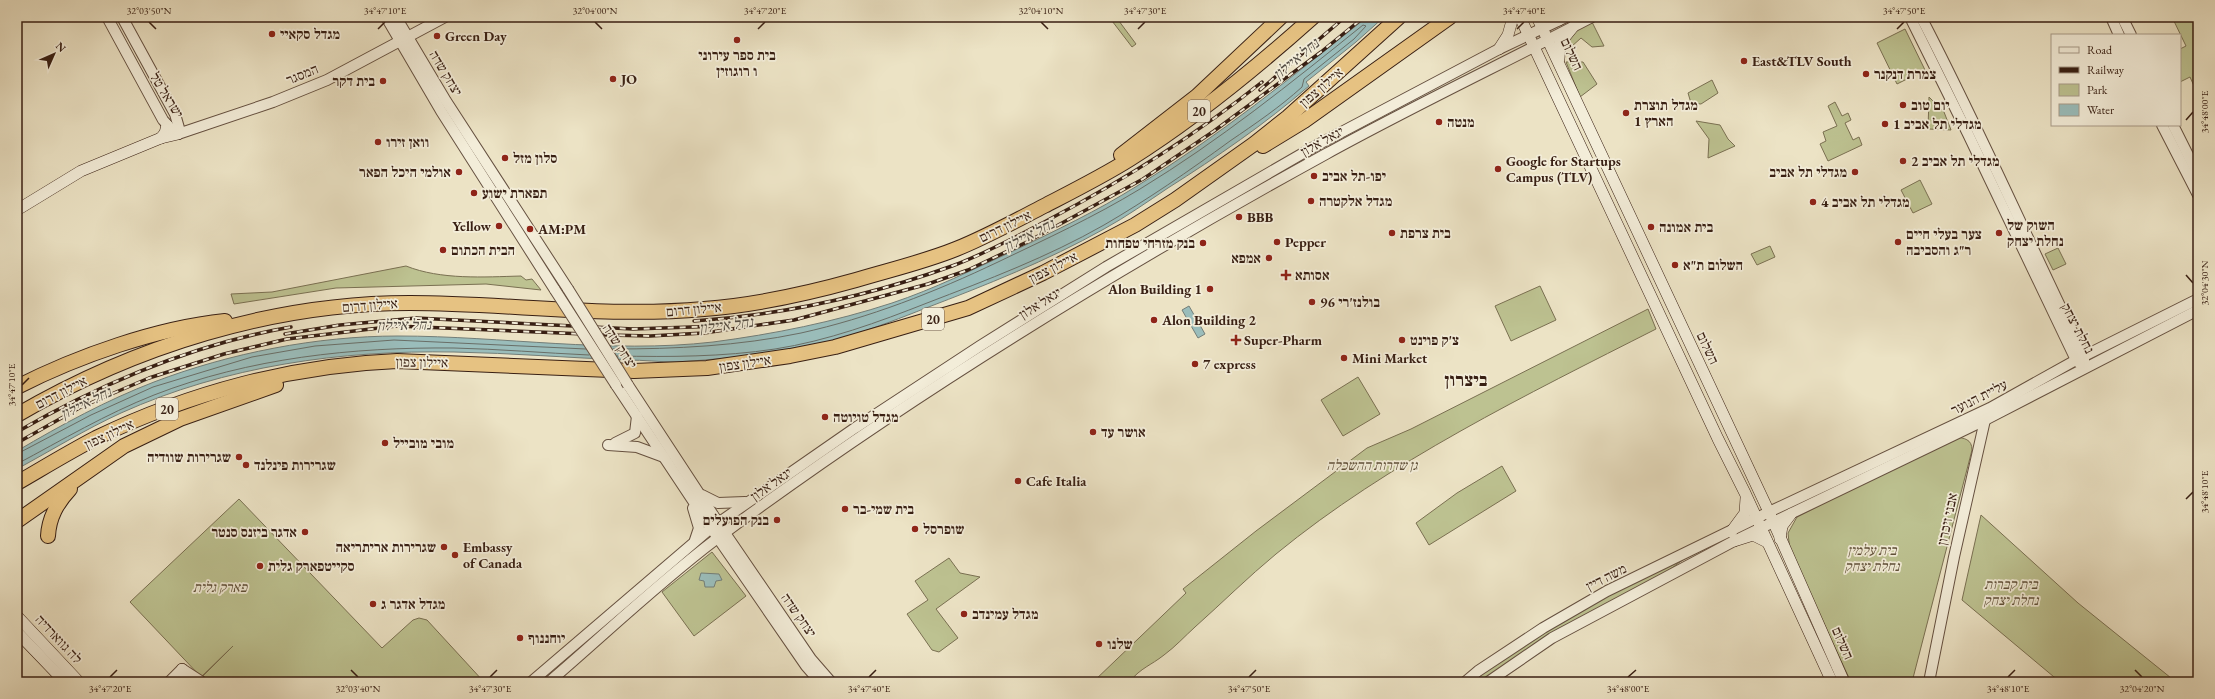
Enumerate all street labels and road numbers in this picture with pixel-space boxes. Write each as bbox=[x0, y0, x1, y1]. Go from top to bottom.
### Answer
street label: השלום bbox=[1557, 35, 1587, 73]
street label: יצחק שדה bbox=[425, 47, 467, 99]
street label: המסגר bbox=[283, 59, 321, 89]
street label: איילון צפון bbox=[1295, 63, 1347, 111]
street label: ישראל טל bbox=[146, 69, 188, 121]
road number: 20 bbox=[1188, 100, 1210, 122]
street label: יגאל אלון bbox=[1297, 122, 1347, 160]
street label: איילון דרום bbox=[976, 206, 1034, 246]
street label: איילון צפון bbox=[1026, 247, 1080, 287]
street label: יגאל אלון bbox=[1015, 283, 1065, 323]
street label: איילון דרום bbox=[342, 294, 398, 316]
street label: איילון דרום bbox=[665, 298, 723, 320]
street label: נחלת יצחק bbox=[2057, 300, 2099, 356]
road number: 20 bbox=[922, 308, 944, 330]
street label: יצחק שדה bbox=[599, 320, 641, 372]
street label: השלום bbox=[1693, 329, 1723, 367]
street label: איילון צפון bbox=[718, 350, 772, 376]
street label: איילון צפון bbox=[396, 353, 448, 371]
street label: איילון דרום bbox=[32, 371, 90, 413]
street label: עליית הנוער bbox=[1948, 375, 2011, 419]
road number: 20 bbox=[156, 398, 178, 420]
street label: איילון צפון bbox=[81, 415, 137, 453]
street label: יגאל אלון bbox=[747, 463, 795, 505]
street label: אבני זיכרון bbox=[1933, 491, 1961, 547]
street label: משה דיין bbox=[1583, 559, 1629, 595]
street label: יצחק שדה bbox=[777, 589, 821, 641]
street label: לה גווארדיה bbox=[32, 611, 87, 668]
street label: השלום bbox=[1828, 624, 1858, 662]

